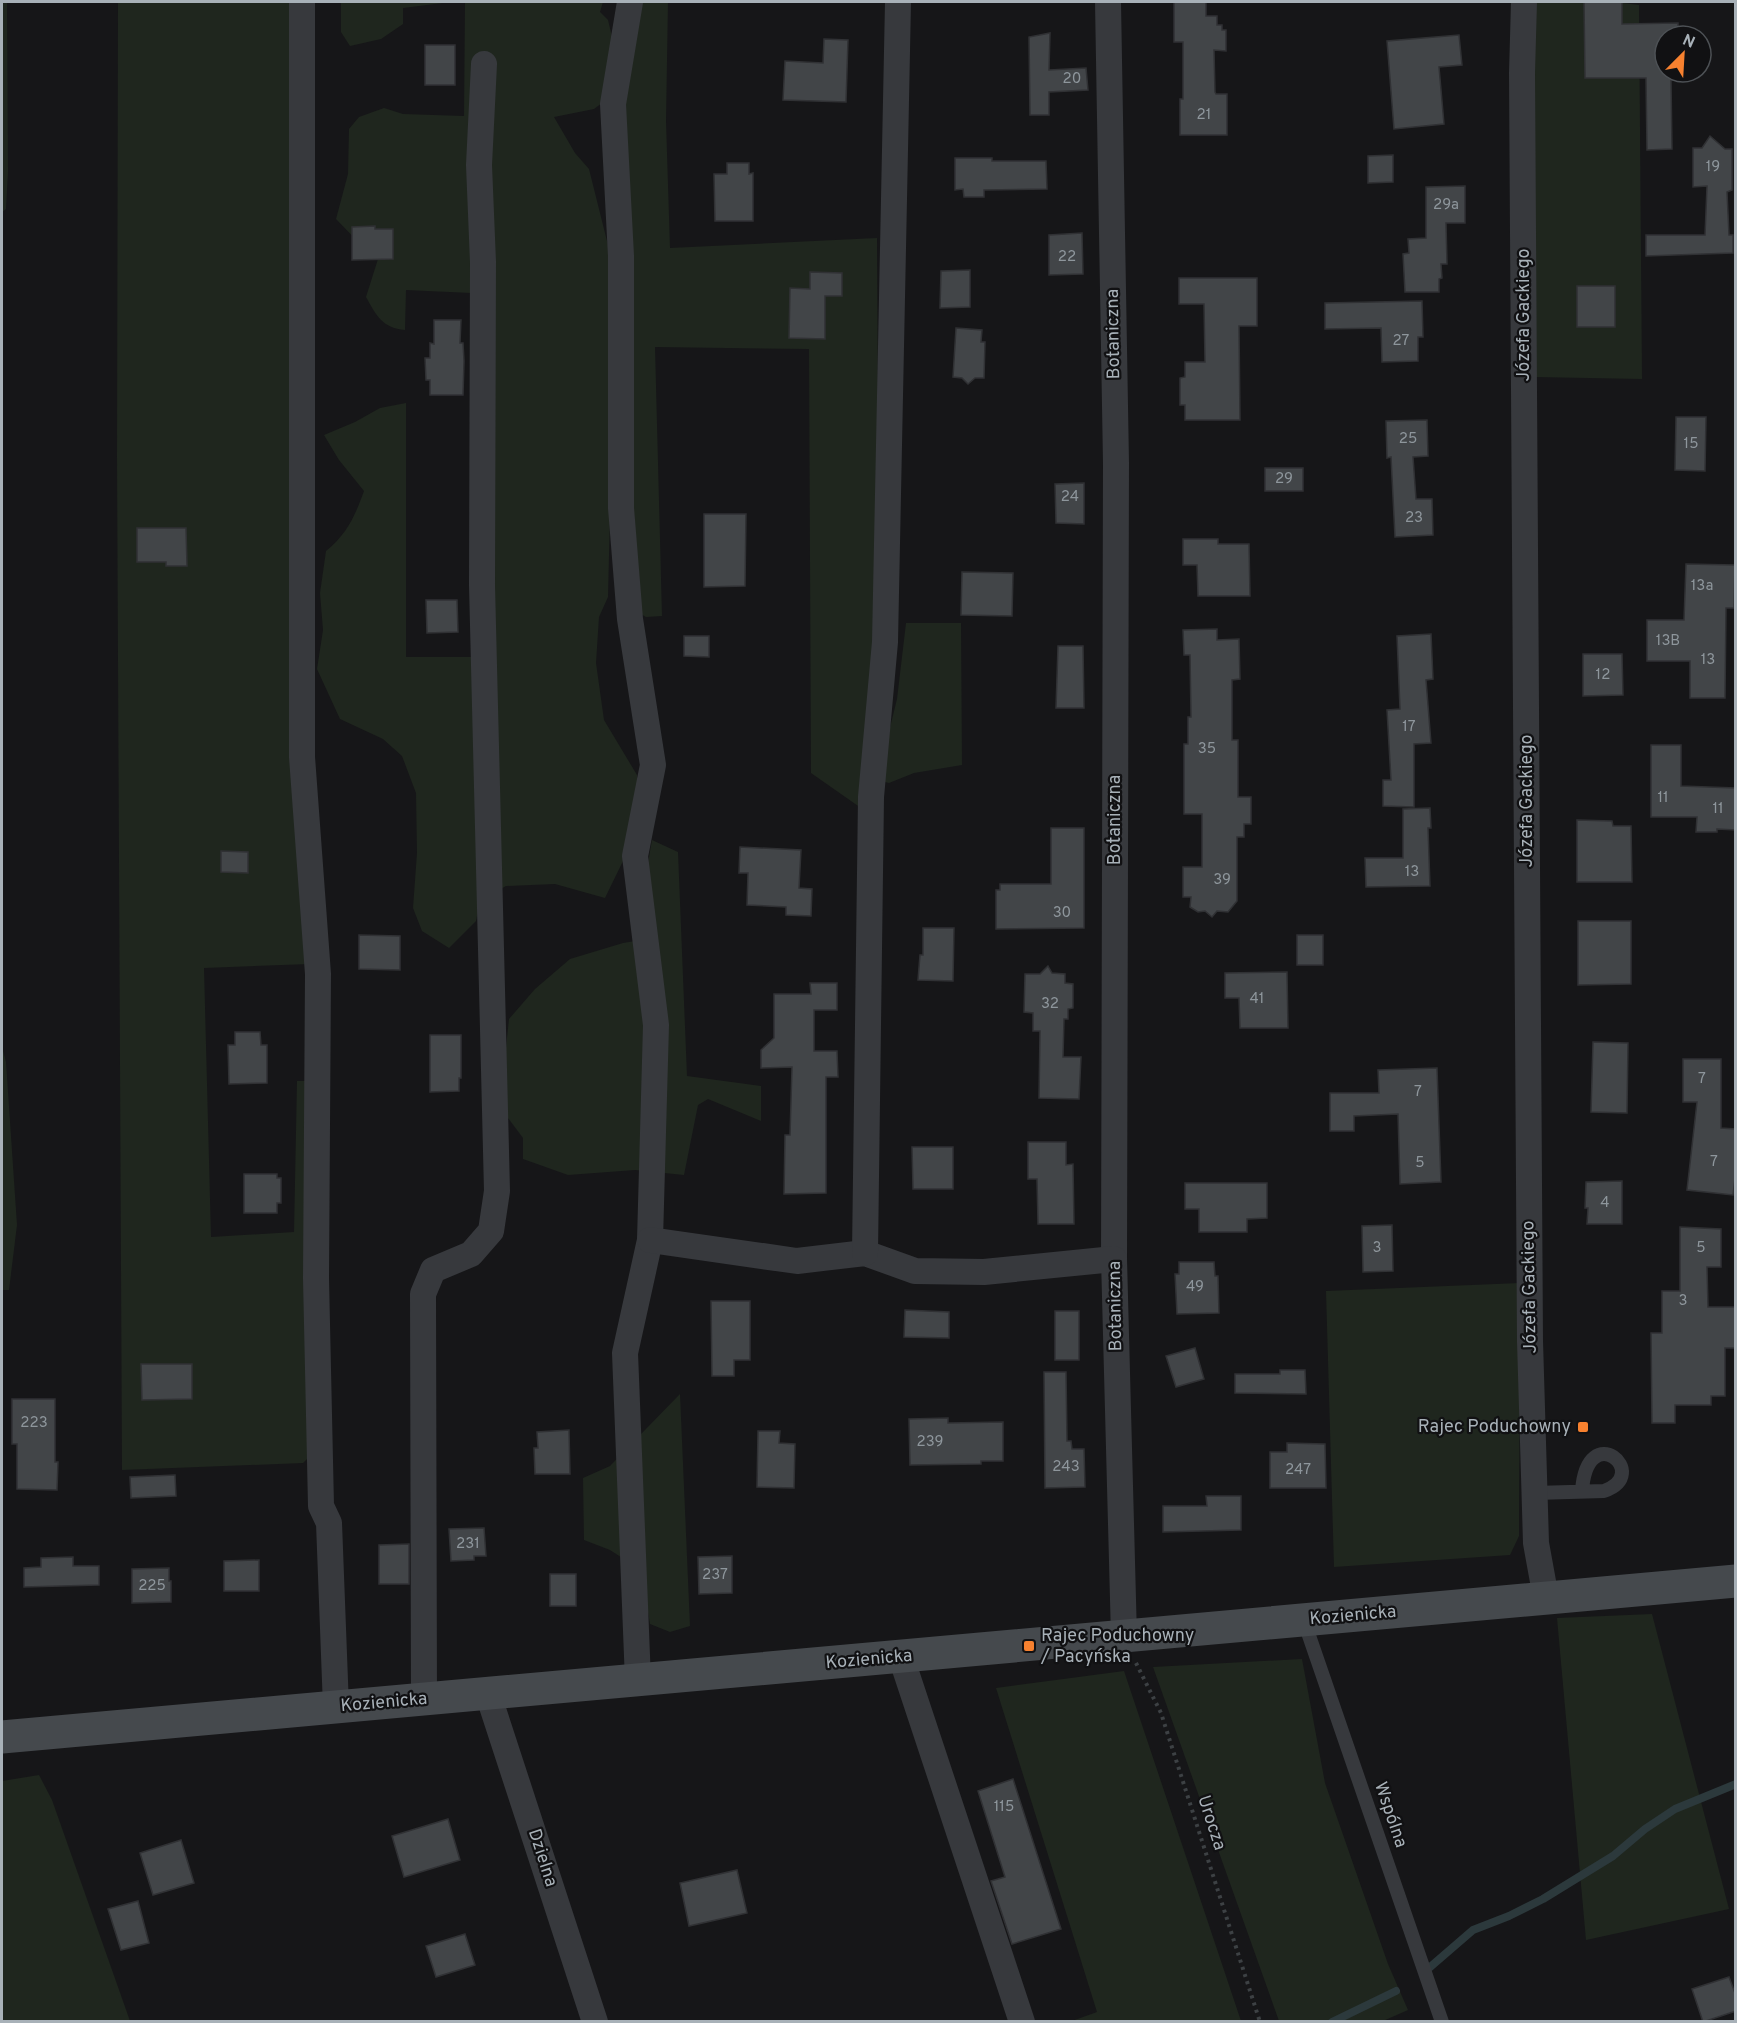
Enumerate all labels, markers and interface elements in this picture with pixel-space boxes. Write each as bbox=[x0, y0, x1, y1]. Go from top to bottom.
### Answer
north arrow bbox=[1653, 24, 1713, 84]
text: N bbox=[1679, 31, 1698, 54]
house number: 20 bbox=[1063, 70, 1081, 89]
house number: 21 bbox=[1197, 106, 1211, 125]
house number: 19 bbox=[1706, 158, 1720, 177]
house number: 29a bbox=[1433, 196, 1459, 215]
house number: 22 bbox=[1058, 248, 1076, 267]
street label: Józefa Gackiego bbox=[1513, 248, 1536, 382]
street label: Botaniczna bbox=[1102, 289, 1126, 379]
house number: 27 bbox=[1393, 332, 1410, 351]
house number: 25 bbox=[1399, 430, 1417, 449]
house number: 15 bbox=[1684, 435, 1698, 454]
house number: 29 bbox=[1275, 470, 1293, 489]
house number: 24 bbox=[1061, 488, 1079, 507]
house number: 23 bbox=[1405, 509, 1423, 528]
house number: 13a bbox=[1691, 577, 1713, 596]
house number: 13B bbox=[1656, 632, 1680, 651]
house number: 13 bbox=[1701, 651, 1715, 670]
house number: 12 bbox=[1596, 666, 1610, 685]
house number: 17 bbox=[1402, 718, 1416, 737]
street label: Józefa Gackiego bbox=[1516, 734, 1539, 868]
house number: 35 bbox=[1198, 740, 1216, 759]
street label: Botaniczna bbox=[1104, 775, 1127, 865]
house number: 11 bbox=[1657, 789, 1669, 808]
house number: 11 bbox=[1712, 800, 1724, 819]
house number: 13 bbox=[1405, 863, 1419, 882]
house number: 39 bbox=[1213, 871, 1231, 890]
house number: 30 bbox=[1053, 904, 1071, 923]
house number: 41 bbox=[1250, 990, 1264, 1009]
house number: 32 bbox=[1041, 995, 1059, 1014]
house number: 7 bbox=[1698, 1070, 1706, 1089]
house number: 7 bbox=[1414, 1083, 1422, 1102]
house number: 7 bbox=[1710, 1153, 1718, 1172]
house number: 5 bbox=[1415, 1154, 1425, 1173]
house number: 4 bbox=[1600, 1194, 1610, 1213]
street label: Józefa Gackiego bbox=[1517, 1220, 1543, 1354]
house number: 3 bbox=[1372, 1239, 1382, 1258]
house number: 5 bbox=[1696, 1239, 1706, 1258]
street label: Botaniczna bbox=[1104, 1261, 1128, 1351]
house number: 49 bbox=[1186, 1278, 1204, 1297]
house number: 3 bbox=[1678, 1292, 1688, 1311]
house number: 223 bbox=[20, 1414, 48, 1433]
place label: Rajec Poduchowny bbox=[1418, 1416, 1571, 1439]
marker: Rajec Poduchowny bbox=[1576, 1420, 1590, 1434]
house number: 239 bbox=[917, 1433, 943, 1452]
house number: 243 bbox=[1052, 1458, 1080, 1477]
house number: 247 bbox=[1285, 1461, 1311, 1480]
house number: 231 bbox=[456, 1535, 480, 1554]
house number: 237 bbox=[702, 1566, 728, 1585]
house number: 225 bbox=[138, 1577, 166, 1596]
street label: Kozienicka bbox=[1309, 1601, 1397, 1631]
place label: Rajec Poduchowny / Pacyńska bbox=[1040, 1625, 1194, 1669]
marker: Rajec Poduchowny / Pacyńska bbox=[1022, 1639, 1036, 1653]
street label: Kozienicka bbox=[825, 1645, 913, 1675]
street label: Kozienicka bbox=[340, 1688, 428, 1718]
street label: Wspólna bbox=[1368, 1779, 1412, 1851]
street label: Urocza bbox=[1191, 1792, 1231, 1854]
house number: 115 bbox=[994, 1798, 1014, 1817]
street label: Dzielna bbox=[522, 1826, 562, 1890]

